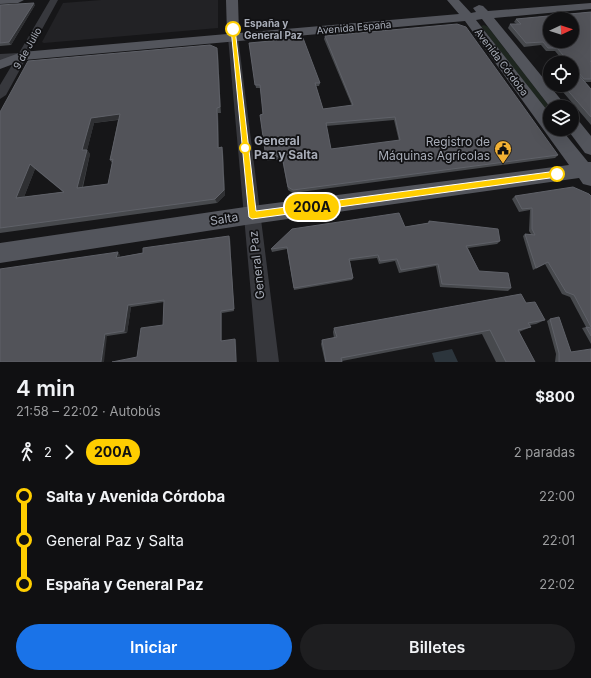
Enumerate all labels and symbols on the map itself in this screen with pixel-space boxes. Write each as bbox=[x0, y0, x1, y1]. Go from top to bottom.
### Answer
north arrow bbox=[543, 12, 579, 48]
place label: España y General Paz bbox=[244, 17, 303, 41]
street label: Avenida España bbox=[316, 18, 392, 36]
marker: España y General Paz bbox=[225, 21, 241, 37]
street label: 9 de Julio bbox=[10, 25, 44, 71]
street label: Avenida Córdoba bbox=[473, 26, 531, 98]
place label: General Paz y Salta bbox=[254, 133, 318, 162]
place label: Registro de Máquinas Agrícolas bbox=[378, 134, 490, 163]
public building icon: Registro de Máquinas Agrícolas bbox=[493, 139, 513, 164]
marker: General Paz y Salta bbox=[239, 142, 251, 154]
unlabelled marker bbox=[549, 166, 565, 182]
line badge: 200A bbox=[284, 194, 340, 220]
street label: Salta bbox=[209, 209, 239, 228]
street label: General Paz bbox=[245, 230, 268, 300]

